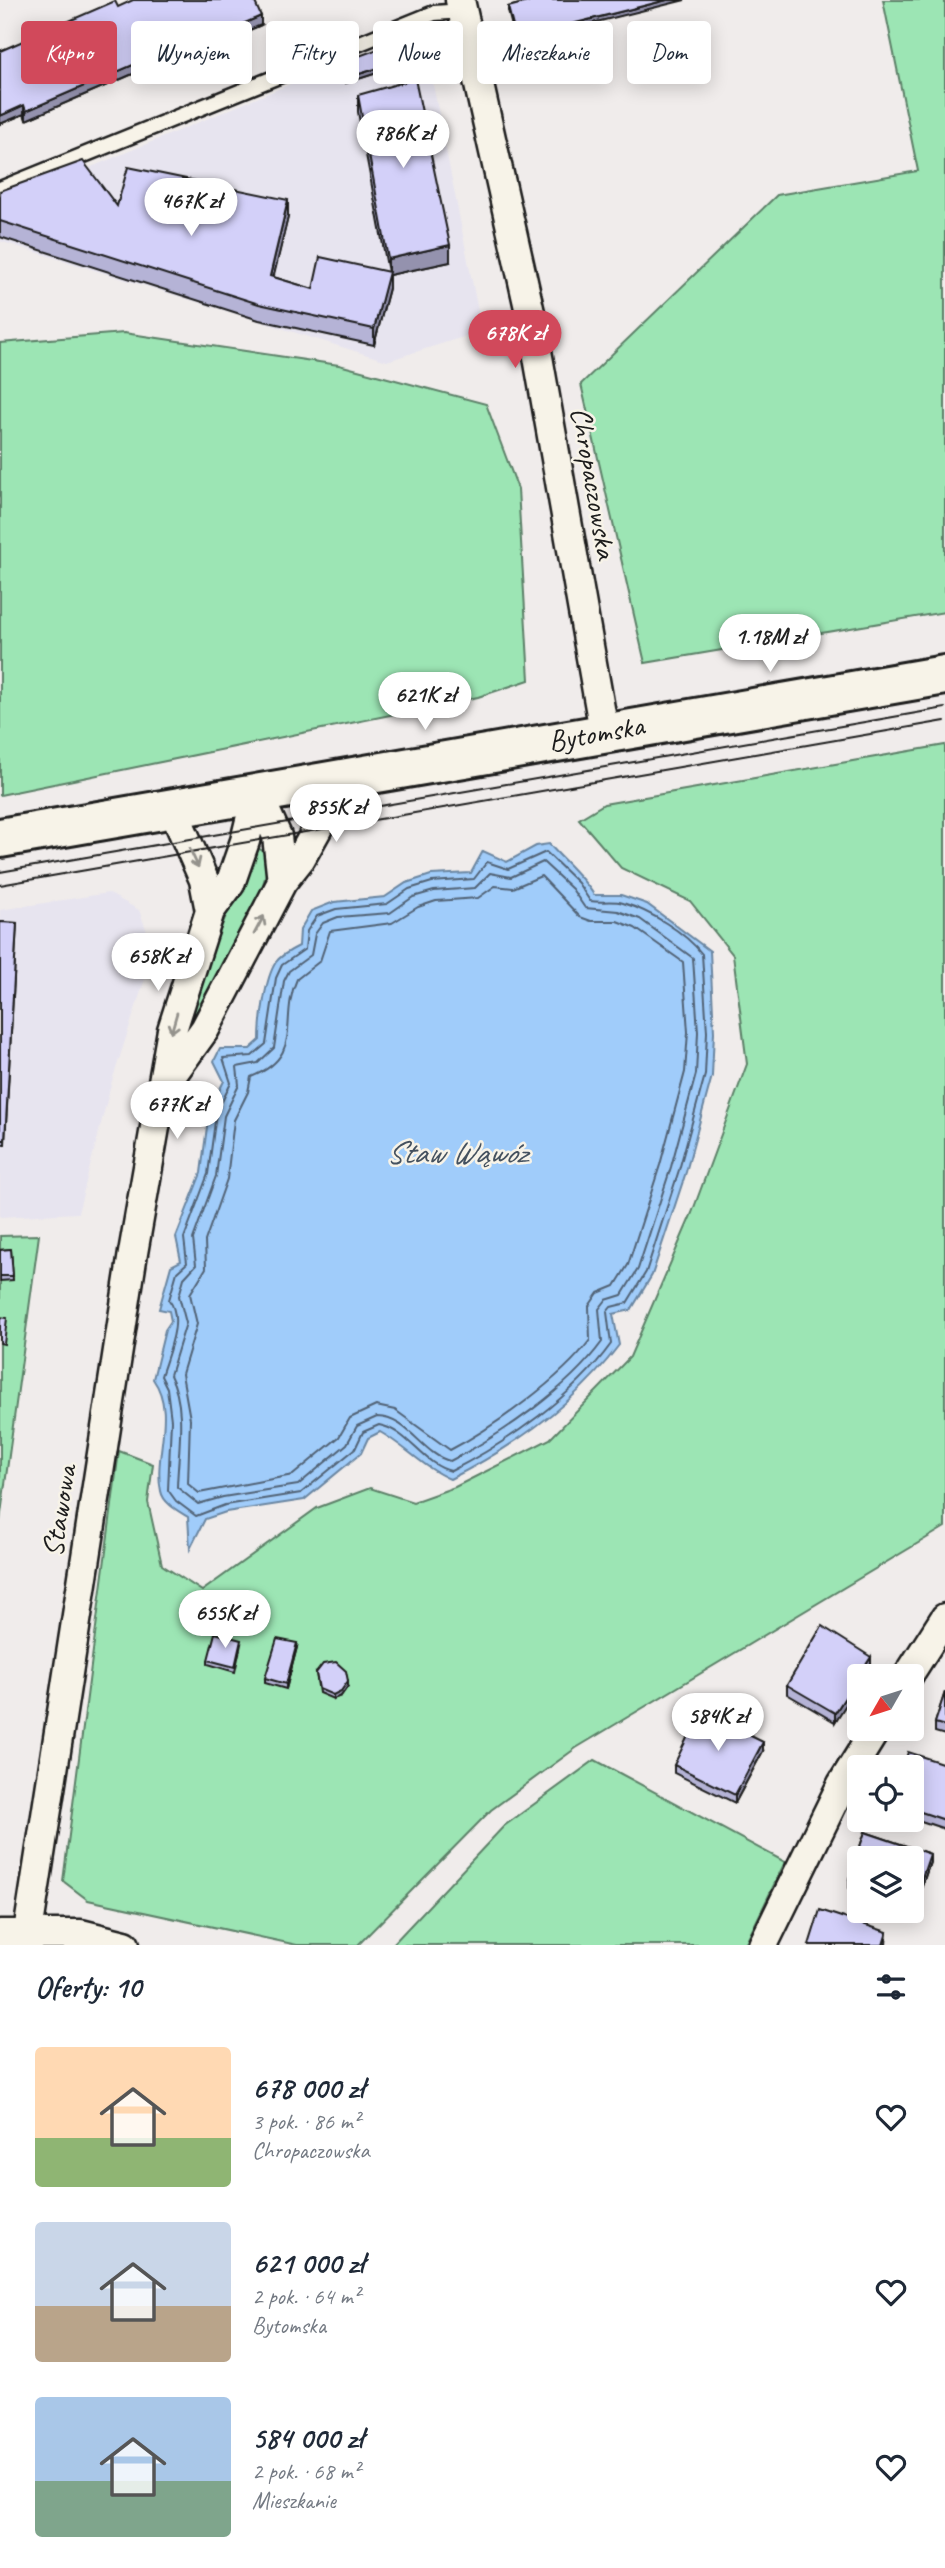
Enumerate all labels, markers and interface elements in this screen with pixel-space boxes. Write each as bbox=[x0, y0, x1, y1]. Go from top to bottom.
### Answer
chip: Kupno bbox=[21, 21, 117, 84]
chip: Wynajem bbox=[131, 21, 252, 84]
chip: Filtry bbox=[266, 21, 359, 84]
chip: Nowe bbox=[373, 21, 463, 84]
chip: Mieszkanie bbox=[477, 21, 613, 84]
chip: Dom bbox=[627, 21, 711, 84]
pin: 786K zł bbox=[338, 110, 468, 170]
text: 786K zł bbox=[372, 118, 434, 147]
pin: 467K zł bbox=[126, 178, 256, 238]
text: 467K zł bbox=[160, 186, 222, 215]
pin: 678K zł bbox=[450, 310, 580, 370]
text: 678K zł bbox=[484, 318, 546, 347]
street label: Chropaczowska bbox=[562, 404, 626, 564]
pin: 1.18M zł bbox=[698, 614, 842, 674]
text: 1.18M zł bbox=[735, 622, 805, 651]
pin: 621K zł bbox=[360, 672, 490, 732]
text: 621K zł bbox=[394, 680, 456, 709]
street label: Bytomska bbox=[545, 706, 649, 760]
pin: 855K zł bbox=[271, 784, 401, 844]
text: 855K zł bbox=[306, 792, 366, 821]
one-way arrow bbox=[188, 847, 201, 868]
one-way arrow bbox=[253, 915, 266, 936]
pin: 658K zł bbox=[93, 934, 223, 993]
text: 658K zł bbox=[128, 941, 188, 970]
one-way arrow bbox=[167, 1011, 180, 1033]
pin: 677K zł bbox=[112, 1082, 242, 1141]
text: 677K zł bbox=[146, 1089, 208, 1118]
water label: Staw Wąwóz bbox=[386, 1132, 531, 1173]
street label: Stawowa bbox=[33, 1460, 85, 1559]
pin: 655K zł bbox=[160, 1590, 290, 1650]
text: 655K zł bbox=[195, 1598, 255, 1627]
north arrow bbox=[847, 1664, 924, 1741]
map controls bbox=[847, 1664, 924, 1923]
pin: 584K zł bbox=[653, 1694, 783, 1753]
text: 584K zł bbox=[688, 1701, 748, 1730]
button: locate bbox=[847, 1755, 924, 1832]
button: layers bbox=[847, 1846, 924, 1923]
text: Oferty: 10 bbox=[35, 1968, 141, 2006]
icon: filters bbox=[872, 1968, 910, 2006]
text: 678 000 zł bbox=[252, 2069, 364, 2107]
icon: home bbox=[91, 2075, 175, 2159]
icon: heart bbox=[872, 2098, 910, 2136]
text: 3 pok. · 86 m² bbox=[252, 2107, 360, 2136]
text: Chropaczowska bbox=[252, 2136, 370, 2165]
text: 621 000 zł bbox=[252, 2244, 364, 2282]
icon: home bbox=[91, 2250, 175, 2334]
icon: heart bbox=[872, 2273, 910, 2311]
text: 2 pok. · 64 m² bbox=[252, 2282, 360, 2311]
text: Bytomska bbox=[252, 2311, 326, 2340]
text: 584 000 zł bbox=[252, 2419, 363, 2457]
icon: home bbox=[91, 2425, 175, 2509]
icon: heart bbox=[872, 2448, 910, 2486]
text: 2 pok. · 68 m² bbox=[252, 2457, 360, 2486]
text: Mieszkanie bbox=[252, 2486, 336, 2515]

